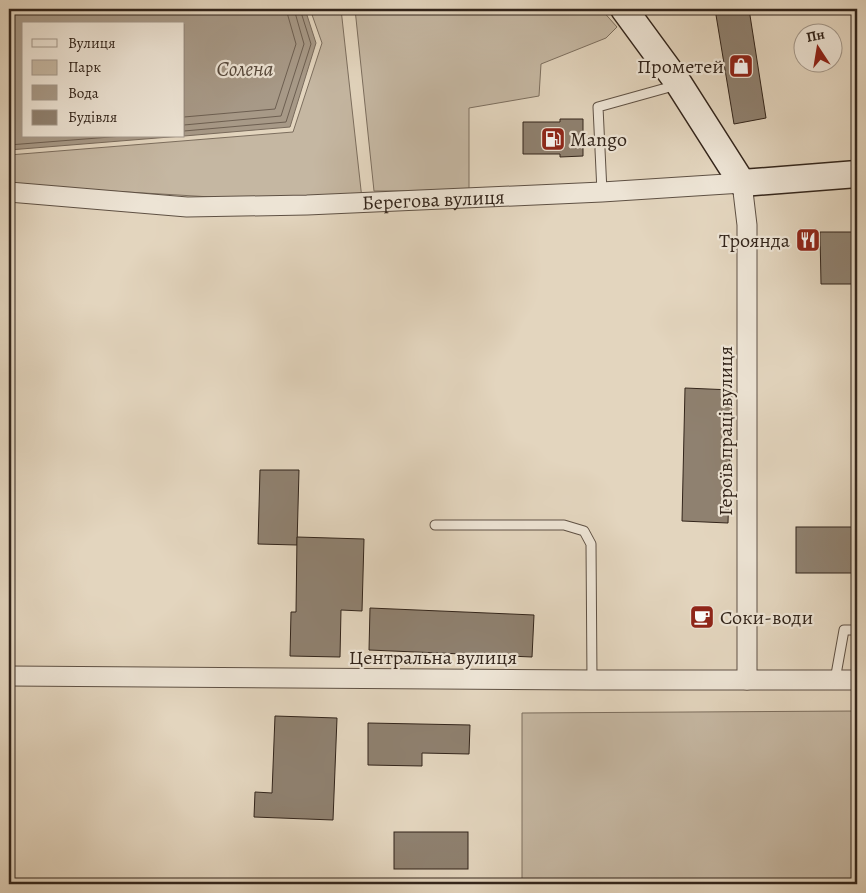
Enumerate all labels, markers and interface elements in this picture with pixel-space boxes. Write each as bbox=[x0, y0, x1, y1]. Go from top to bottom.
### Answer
legend bbox=[22, 22, 185, 138]
north arrow bbox=[794, 22, 844, 72]
text: Пн bbox=[804, 25, 826, 47]
text: Вулиця bbox=[68, 33, 115, 53]
place label: Прометей bbox=[637, 53, 724, 80]
shop icon: Прометей bbox=[728, 53, 754, 79]
water label: Солена bbox=[216, 55, 274, 83]
text: Парк bbox=[68, 57, 101, 77]
text: Вода bbox=[68, 83, 99, 103]
text: Будівля bbox=[68, 107, 117, 127]
fuel station icon: Mango bbox=[540, 126, 566, 152]
place label: Mango bbox=[570, 126, 627, 153]
street label: Берегова вулиця bbox=[361, 183, 505, 217]
place label: Троянда bbox=[719, 227, 791, 254]
restaurant icon: Троянда bbox=[795, 227, 821, 253]
street label: Героїв праці вулиця bbox=[712, 346, 739, 516]
cafe icon: Соки-води bbox=[689, 604, 715, 630]
place label: Соки-води bbox=[720, 604, 813, 631]
street label: Центральна вулиця bbox=[349, 644, 517, 671]

